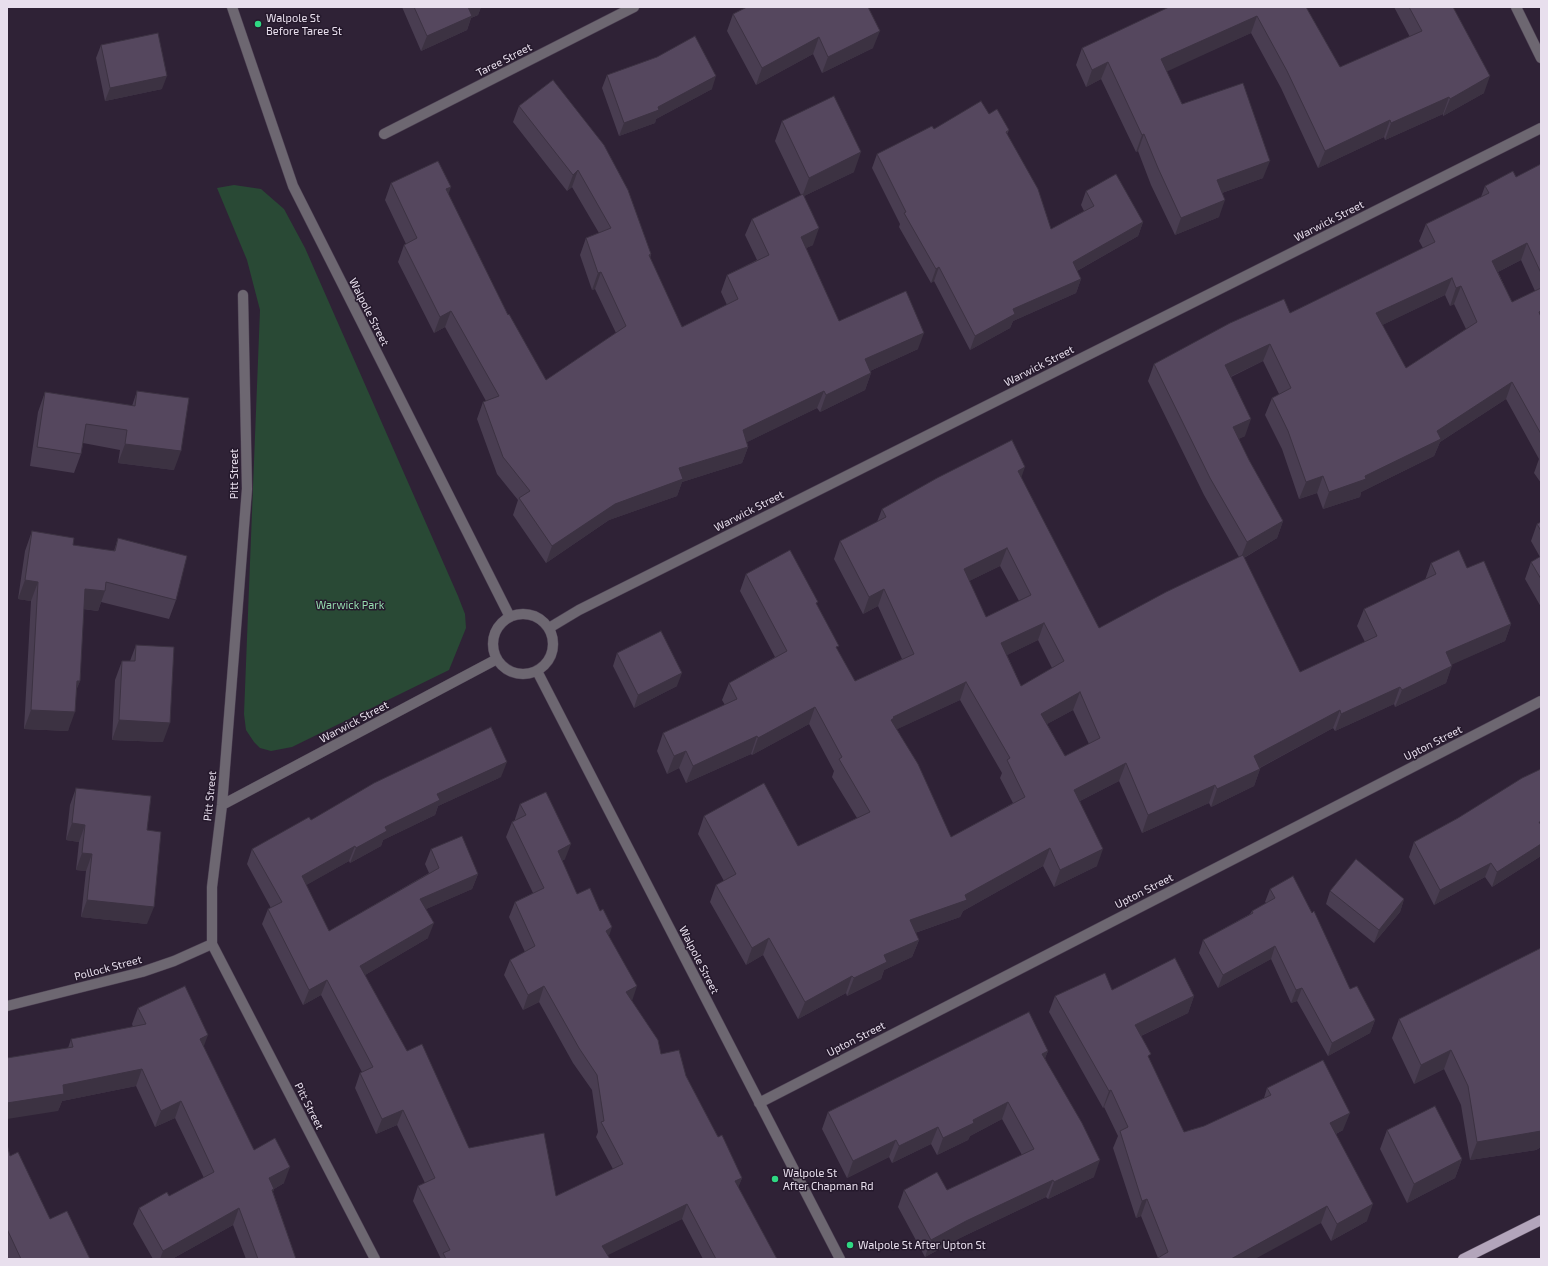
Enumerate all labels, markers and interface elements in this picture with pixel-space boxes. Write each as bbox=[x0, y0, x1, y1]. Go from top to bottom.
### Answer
place label: Walpole St Before Taree St bbox=[266, 11, 342, 37]
marker: Walpole St Before Taree St bbox=[253, 19, 263, 29]
street label: Taree Street bbox=[474, 40, 534, 80]
street label: Warwick Street bbox=[1292, 198, 1366, 244]
street label: Walpole Street bbox=[346, 276, 392, 348]
street label: Warwick Street bbox=[1002, 343, 1076, 389]
street label: Pitt Street bbox=[227, 449, 241, 499]
street label: Warwick Street bbox=[712, 488, 786, 534]
park label: Warwick Park bbox=[316, 598, 384, 612]
street label: Warwick Street bbox=[317, 698, 391, 746]
street label: Upton Street bbox=[1402, 723, 1464, 763]
street label: Pitt Street bbox=[201, 770, 219, 822]
street label: Upton Street bbox=[1113, 871, 1175, 911]
street label: Walpole Street bbox=[676, 924, 722, 996]
street label: Pollock Street bbox=[73, 953, 143, 983]
street label: Upton Street bbox=[825, 1019, 887, 1059]
street label: Pitt Street bbox=[292, 1080, 326, 1132]
place label: Walpole St After Chapman Rd bbox=[783, 1166, 874, 1192]
marker: Walpole St After Chapman Rd bbox=[770, 1174, 780, 1184]
place label: Walpole St After Upton St bbox=[858, 1238, 986, 1252]
marker: Walpole St After Upton St bbox=[845, 1240, 855, 1250]

